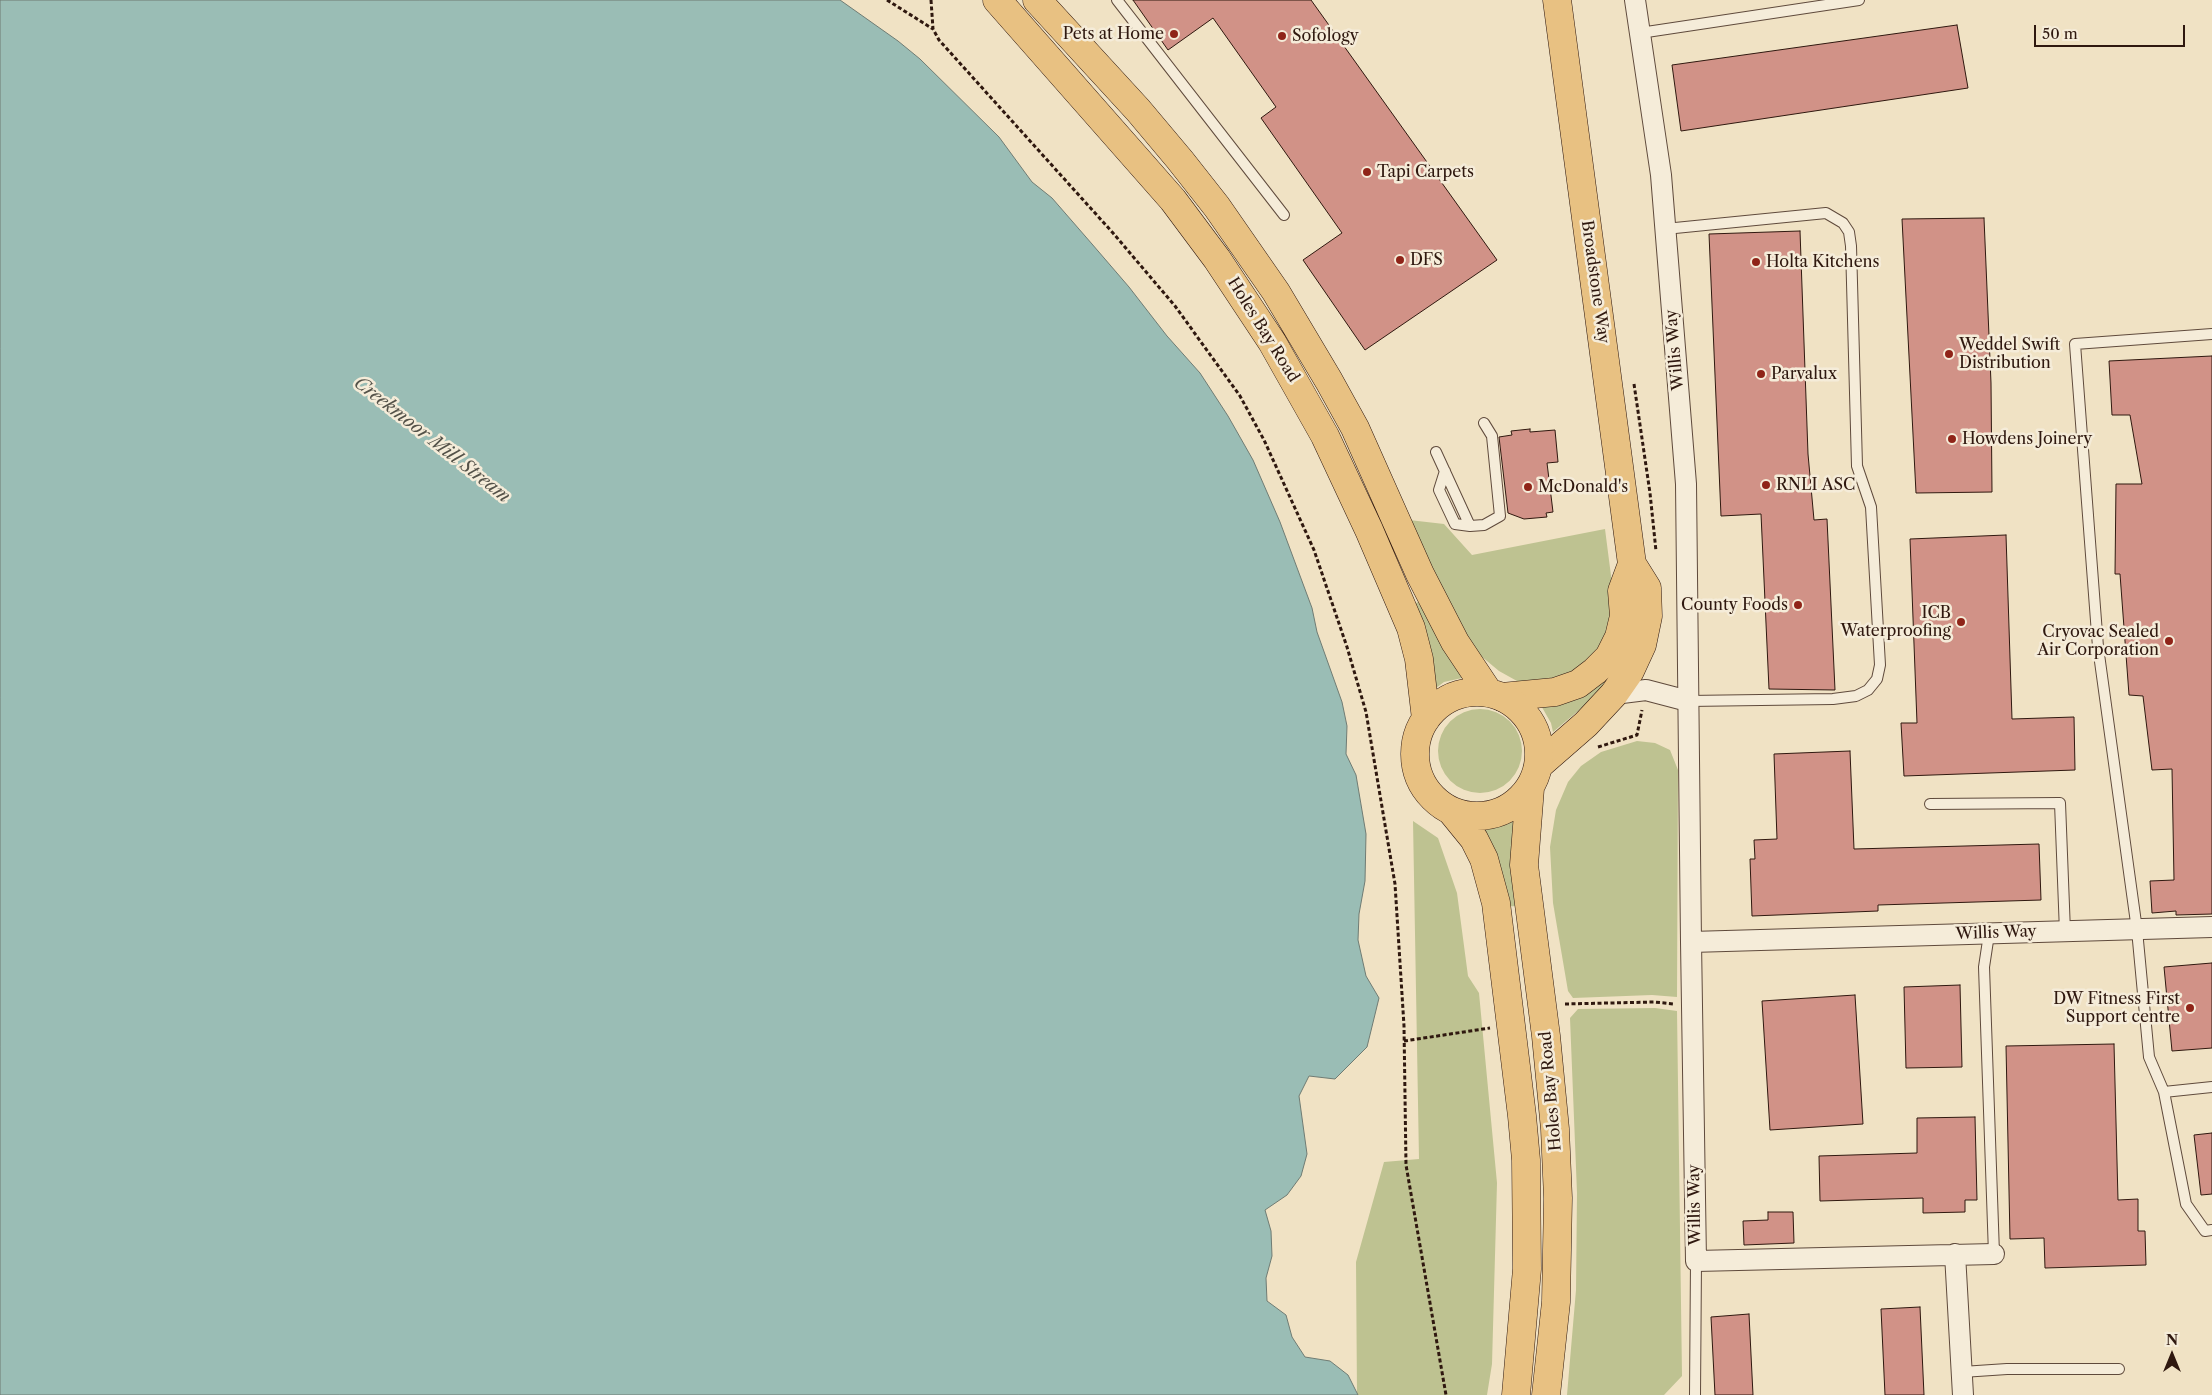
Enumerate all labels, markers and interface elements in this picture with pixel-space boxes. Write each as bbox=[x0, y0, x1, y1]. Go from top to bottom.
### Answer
scale bar bbox=[2037, 15, 2188, 47]
place label: Pets at Home bbox=[1063, 24, 1164, 44]
text: 50 m bbox=[2042, 24, 2078, 43]
place label: Sofology bbox=[1292, 26, 1359, 46]
marker: Pets at Home bbox=[1168, 28, 1180, 40]
marker: Sofology bbox=[1276, 30, 1288, 42]
place label: Tapi Carpets bbox=[1377, 162, 1474, 182]
marker: Tapi Carpets bbox=[1361, 166, 1373, 178]
street label: Broadstone Way bbox=[1577, 219, 1613, 345]
place label: DFS bbox=[1410, 250, 1443, 270]
place label: Holta Kitchens bbox=[1766, 252, 1880, 272]
marker: DFS bbox=[1394, 254, 1406, 266]
marker: Holta Kitchens bbox=[1750, 256, 1762, 268]
street label: Holes Bay Road bbox=[1223, 274, 1303, 386]
street label: Willis Way bbox=[1662, 309, 1688, 391]
place label: Weddel Swift Distribution bbox=[1959, 335, 2060, 373]
marker: Weddel Swift Distribution bbox=[1943, 348, 1955, 360]
place label: Parvalux bbox=[1771, 364, 1837, 384]
marker: Parvalux bbox=[1755, 368, 1767, 380]
water label: Creekmoor Mill Stream bbox=[350, 372, 514, 508]
place label: Howdens Joinery bbox=[1962, 429, 2092, 449]
marker: Howdens Joinery bbox=[1946, 433, 1958, 445]
place label: RNLI ASC bbox=[1776, 475, 1855, 495]
place label: McDonald's bbox=[1538, 477, 1628, 497]
marker: RNLI ASC bbox=[1760, 479, 1772, 491]
marker: McDonald's bbox=[1522, 481, 1534, 493]
place label: County Foods bbox=[1681, 595, 1788, 615]
marker: County Foods bbox=[1792, 599, 1804, 611]
place label: ICB Waterproofing bbox=[1841, 603, 1951, 641]
marker: ICB Waterproofing bbox=[1955, 616, 1967, 628]
place label: Cryovac Sealed Air Corporation bbox=[2037, 622, 2159, 660]
marker: Cryovac Sealed Air Corporation bbox=[2163, 635, 2175, 647]
street label: Willis Way bbox=[1955, 922, 2037, 944]
place label: DW Fitness First Support centre bbox=[2053, 989, 2180, 1027]
marker: DW Fitness First Support centre bbox=[2184, 1002, 2196, 1014]
street label: Holes Bay Road bbox=[1536, 1030, 1566, 1152]
street label: Willis Way bbox=[1685, 1164, 1705, 1246]
north arrow bbox=[2147, 1330, 2197, 1380]
text: N bbox=[2166, 1331, 2178, 1349]

